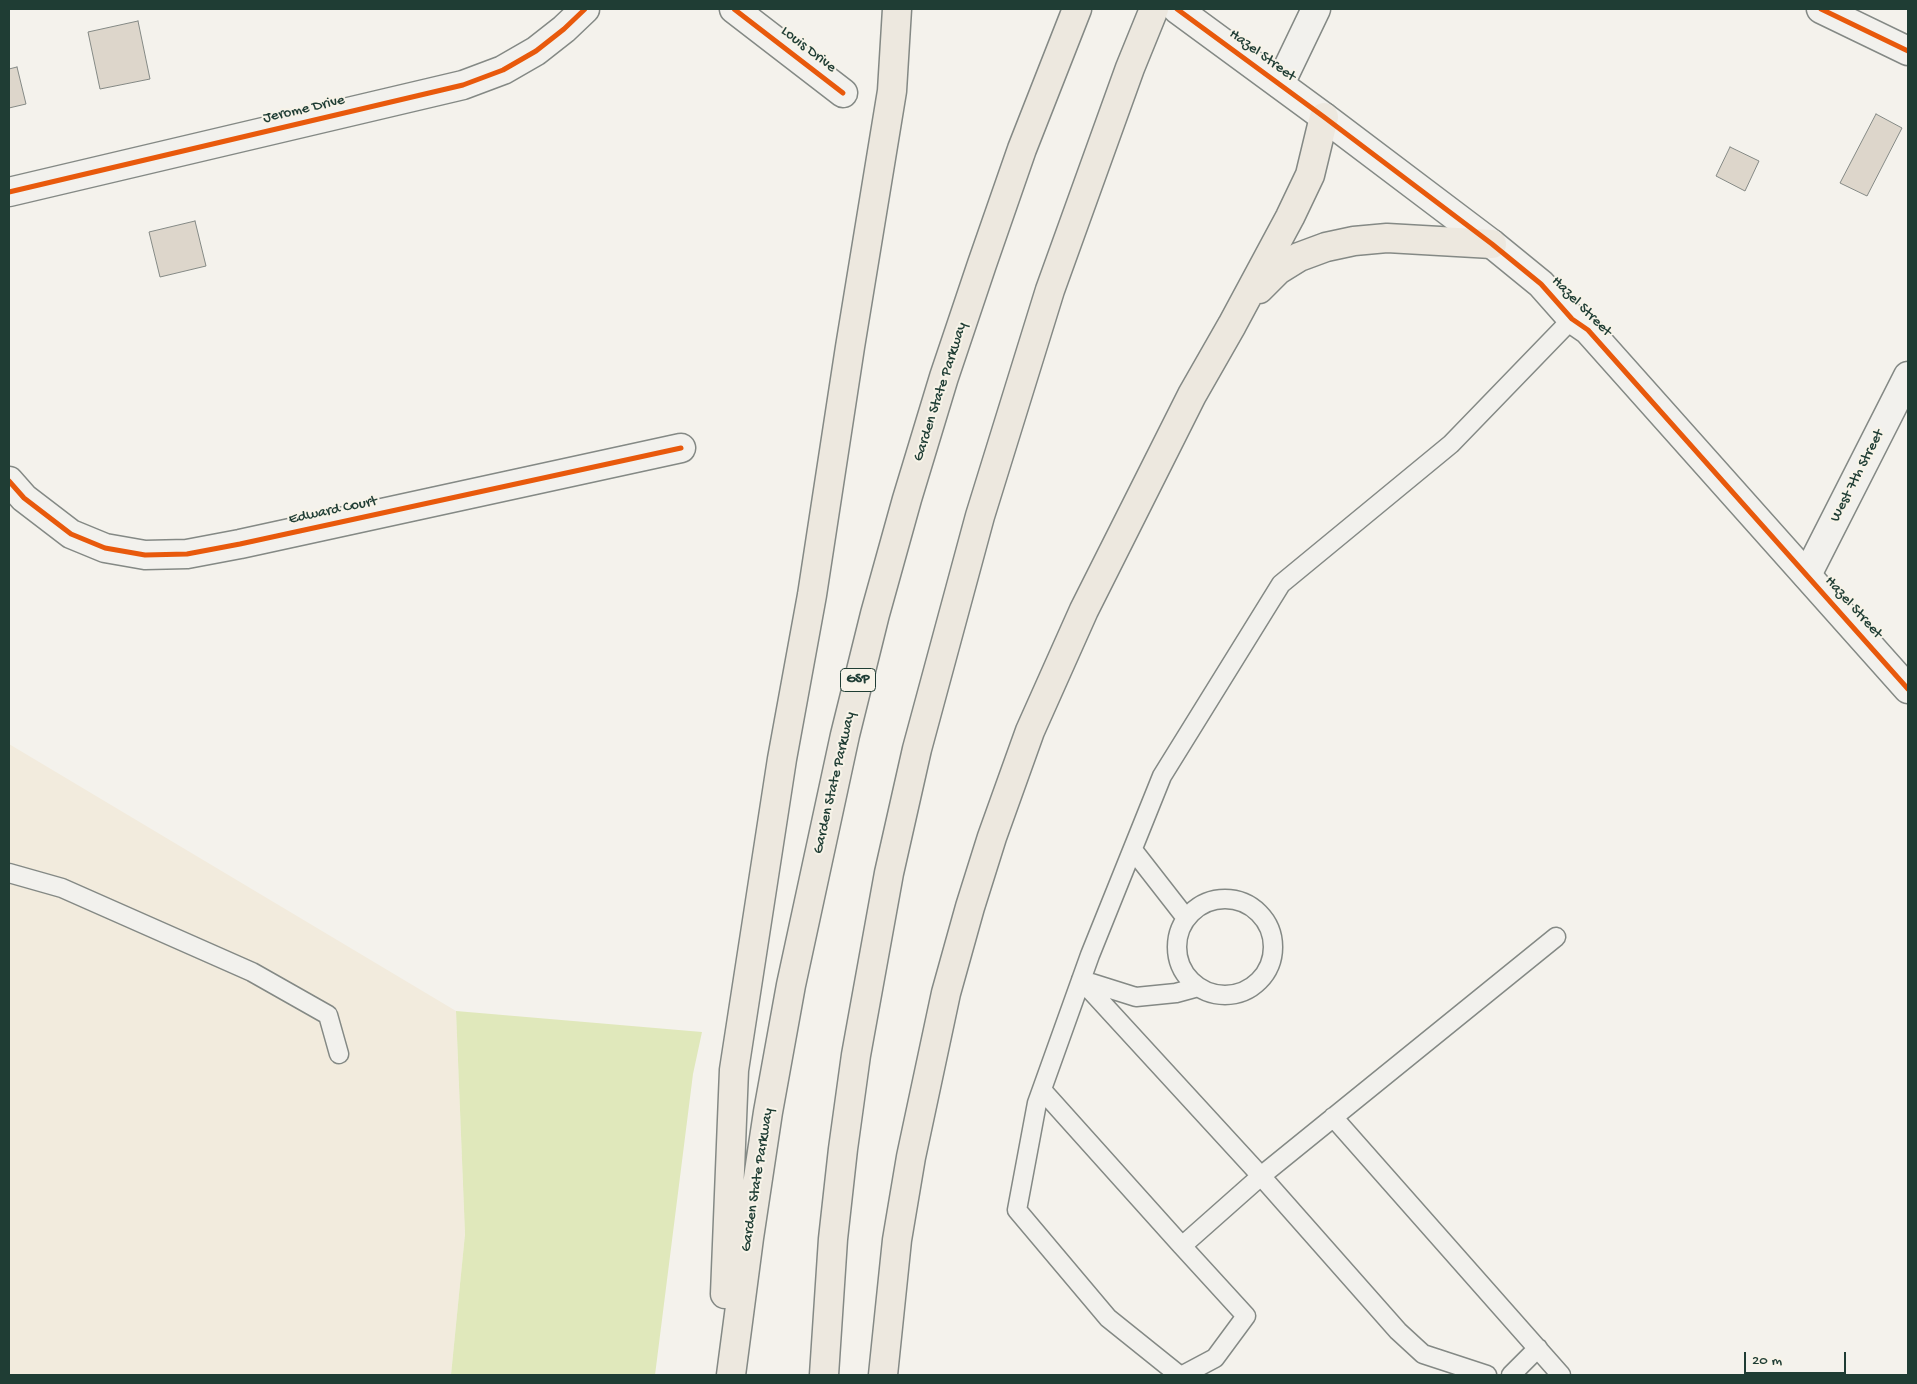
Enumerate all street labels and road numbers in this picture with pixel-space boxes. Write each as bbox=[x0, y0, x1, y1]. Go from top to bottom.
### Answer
street label: Louis Drive bbox=[777, 23, 839, 77]
street label: Hazel Street bbox=[1225, 26, 1299, 86]
street label: Jerome Drive bbox=[261, 92, 347, 128]
street label: Hazel Street bbox=[1547, 273, 1615, 341]
street label: Garden State Parkway bbox=[910, 320, 972, 464]
street label: West 7th Street bbox=[1827, 427, 1889, 525]
street label: Edward Court bbox=[287, 493, 379, 529]
street label: Hazel Street bbox=[1820, 573, 1886, 643]
road number: GSP bbox=[840, 668, 876, 692]
street label: Garden State Parkway bbox=[810, 710, 860, 856]
street label: Garden State Parkway bbox=[738, 1107, 778, 1253]

